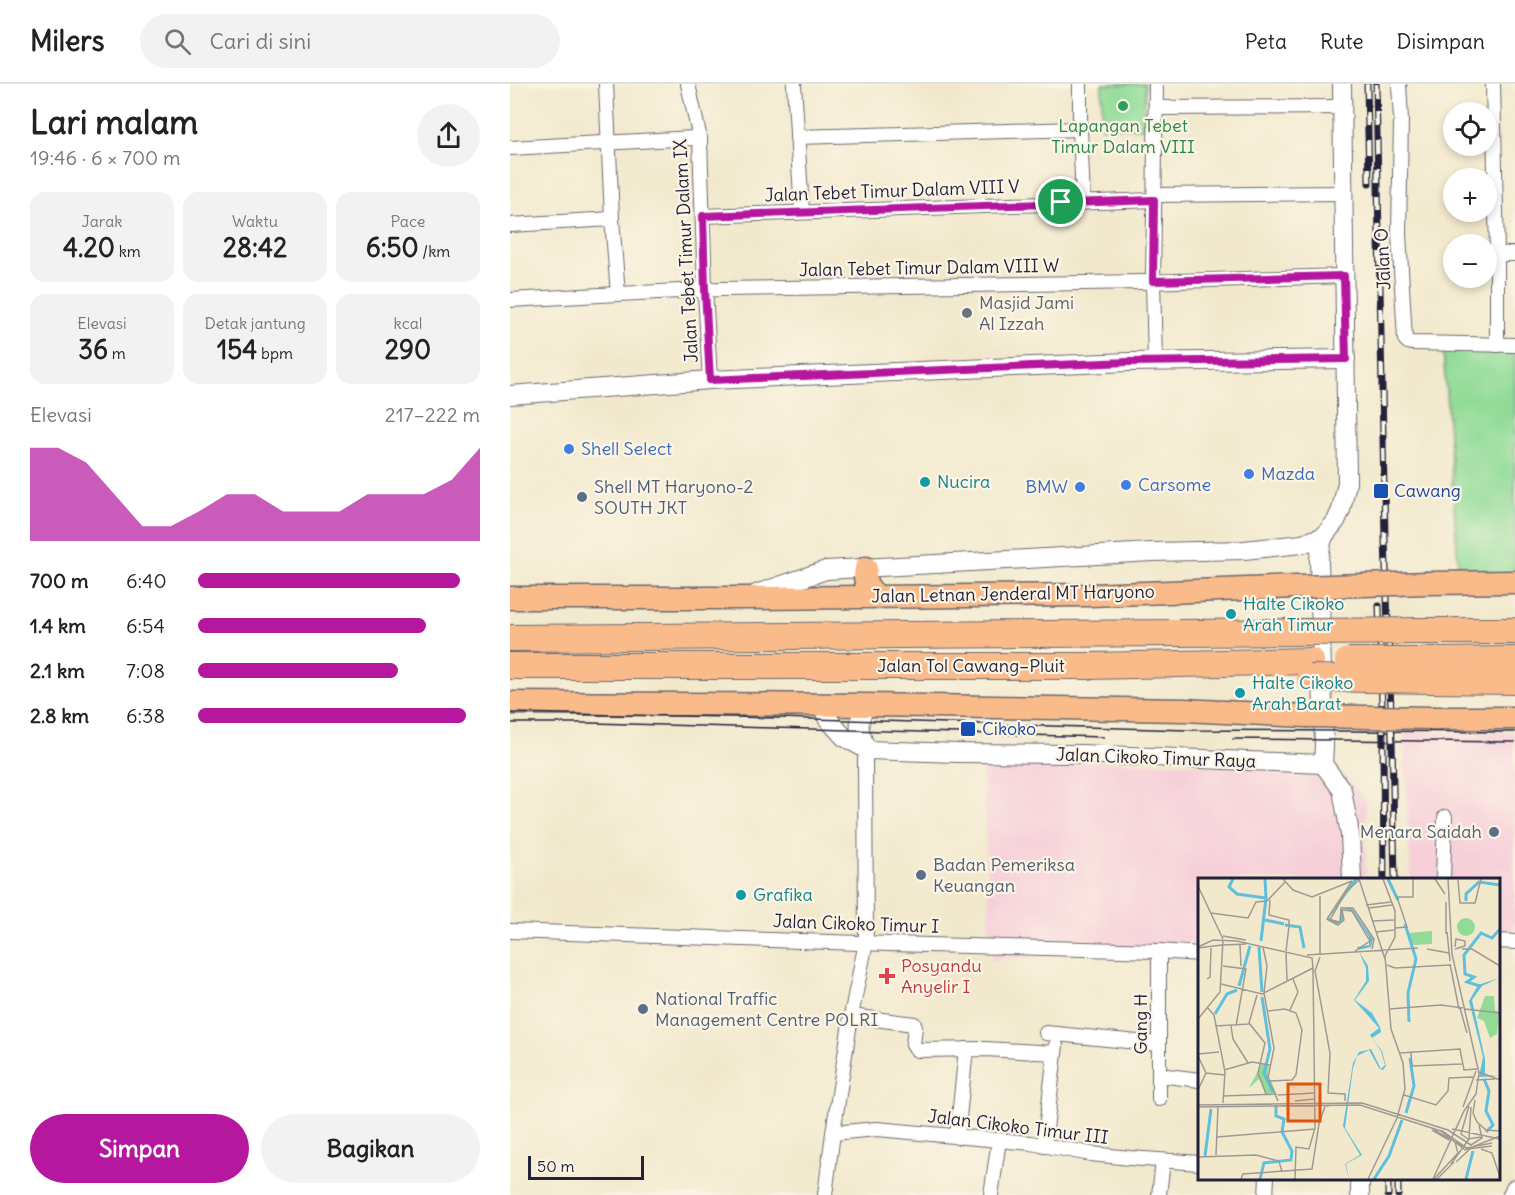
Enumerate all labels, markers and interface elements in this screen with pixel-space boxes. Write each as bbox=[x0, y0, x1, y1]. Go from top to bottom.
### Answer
search box bbox=[140, 14, 560, 68]
text: Milers bbox=[30, 23, 104, 59]
icon: search bbox=[161, 25, 194, 58]
text: Cari di sini bbox=[209, 27, 311, 55]
text: Peta bbox=[1245, 28, 1287, 55]
text: Rute bbox=[1320, 28, 1364, 55]
text: Disimpan bbox=[1397, 28, 1485, 55]
marker: Lapangan Tebet Timur Dalam VIII bbox=[1116, 99, 1130, 113]
text: Lari malam bbox=[30, 101, 198, 143]
map controls bbox=[1443, 102, 1497, 288]
button: locate bbox=[1443, 102, 1497, 156]
button: share bbox=[417, 104, 480, 167]
place label: Lapangan Tebet Timur Dalam VIII bbox=[1051, 114, 1195, 158]
street label: Jalan Tebet Timur Dalam IX bbox=[668, 138, 703, 363]
text: 19:46 · 6 × 700 m bbox=[30, 145, 181, 170]
button: + bbox=[1443, 168, 1497, 222]
street label: Jalan Tebet Timur Dalam VIII V bbox=[764, 175, 1020, 206]
pin bbox=[1035, 176, 1086, 227]
icon: arrive bbox=[1044, 185, 1077, 218]
text: Jarak bbox=[82, 211, 122, 231]
text: Waktu bbox=[232, 211, 278, 231]
text: Pace bbox=[391, 211, 425, 231]
street label: Jalan O bbox=[1369, 227, 1396, 291]
text: 4.20 bbox=[63, 231, 115, 264]
text: 28:42 bbox=[223, 231, 287, 264]
text: 6:50 bbox=[366, 231, 419, 264]
button: − bbox=[1443, 234, 1497, 288]
text: km bbox=[115, 241, 141, 261]
text: /km bbox=[419, 241, 450, 261]
street label: Jalan Tebet Timur Dalam VIII W bbox=[799, 254, 1059, 281]
place label: Masjid Jami Al Izzah bbox=[979, 291, 1074, 335]
marker: Masjid Jami Al Izzah bbox=[960, 306, 974, 320]
text: Elevasi bbox=[77, 313, 127, 333]
text: Detak jantung bbox=[204, 313, 306, 333]
text: kcal bbox=[394, 313, 422, 333]
text: 36 bbox=[78, 333, 108, 366]
text: 154 bbox=[217, 333, 257, 366]
text: 290 bbox=[385, 333, 431, 366]
text: m bbox=[108, 343, 126, 363]
text: bpm bbox=[257, 343, 293, 363]
text: Elevasi bbox=[30, 402, 92, 427]
text: 217–222 m bbox=[385, 402, 480, 427]
place label: Shell Select bbox=[581, 437, 672, 460]
marker: Shell Select bbox=[562, 442, 576, 456]
place label: Mazda bbox=[1261, 462, 1315, 485]
marker: Mazda bbox=[1242, 467, 1256, 481]
place label: Nucira bbox=[937, 470, 990, 493]
place label: Carsome bbox=[1138, 473, 1211, 496]
place label: Shell MT Haryono-2 SOUTH JKT bbox=[594, 475, 753, 519]
marker: Nucira bbox=[918, 475, 932, 489]
place label: BMW bbox=[1025, 475, 1068, 498]
marker: Carsome bbox=[1119, 478, 1133, 492]
place label: Cawang bbox=[1394, 479, 1461, 502]
marker: BMW bbox=[1073, 480, 1087, 494]
marker: Cawang bbox=[1372, 482, 1390, 500]
marker: Shell MT Haryono-2 SOUTH JKT bbox=[575, 490, 589, 504]
text: 700 m bbox=[30, 568, 88, 593]
text: 6:40 bbox=[126, 568, 167, 593]
street label: Jalan Letnan Jenderal MT Haryono bbox=[871, 580, 1155, 607]
place label: Halte Cikoko Arah Timur bbox=[1243, 592, 1344, 636]
marker: Halte Cikoko Arah Timur bbox=[1224, 607, 1238, 621]
text: 1.4 km bbox=[30, 613, 86, 638]
text: 6:54 bbox=[126, 613, 165, 638]
street label: Jalan Tol Cawang–Pluit bbox=[877, 654, 1065, 677]
text: 2.1 km bbox=[30, 658, 85, 683]
text: 7:08 bbox=[126, 658, 165, 683]
place label: Halte Cikoko Arah Barat bbox=[1252, 671, 1353, 715]
marker: Halte Cikoko Arah Barat bbox=[1233, 686, 1247, 700]
text: 2.8 km bbox=[30, 703, 89, 728]
text: 6:38 bbox=[126, 703, 165, 728]
place label: Cikoko bbox=[982, 717, 1036, 740]
marker: Cikoko bbox=[959, 720, 977, 738]
street label: Jalan Cikoko Timur Raya bbox=[1056, 743, 1256, 772]
place label: Menara Saidah bbox=[1360, 820, 1482, 843]
marker: Menara Saidah bbox=[1487, 825, 1501, 839]
place label: Badan Pemeriksa Keuangan bbox=[933, 853, 1075, 897]
marker: Badan Pemeriksa Keuangan bbox=[914, 868, 928, 882]
inset map bbox=[1198, 878, 1500, 1180]
place label: Grafika bbox=[753, 883, 813, 906]
marker: Grafika bbox=[734, 888, 748, 902]
street label: Jalan Cikoko Timur I bbox=[773, 909, 940, 938]
place label: Posyandu Anyelir I bbox=[901, 954, 982, 998]
marker: Posyandu Anyelir I bbox=[878, 967, 896, 985]
place label: National Traffic Management Centre POLRI bbox=[655, 987, 878, 1031]
street label: Gang H bbox=[1129, 993, 1152, 1054]
marker: National Traffic Management Centre POLRI bbox=[636, 1002, 650, 1016]
street label: Jalan Cikoko Timur III bbox=[926, 1104, 1110, 1149]
button: Simpan bbox=[30, 1114, 249, 1183]
button: Bagikan bbox=[261, 1114, 480, 1183]
scale bar bbox=[528, 1153, 644, 1180]
text: 50 m bbox=[537, 1156, 575, 1176]

